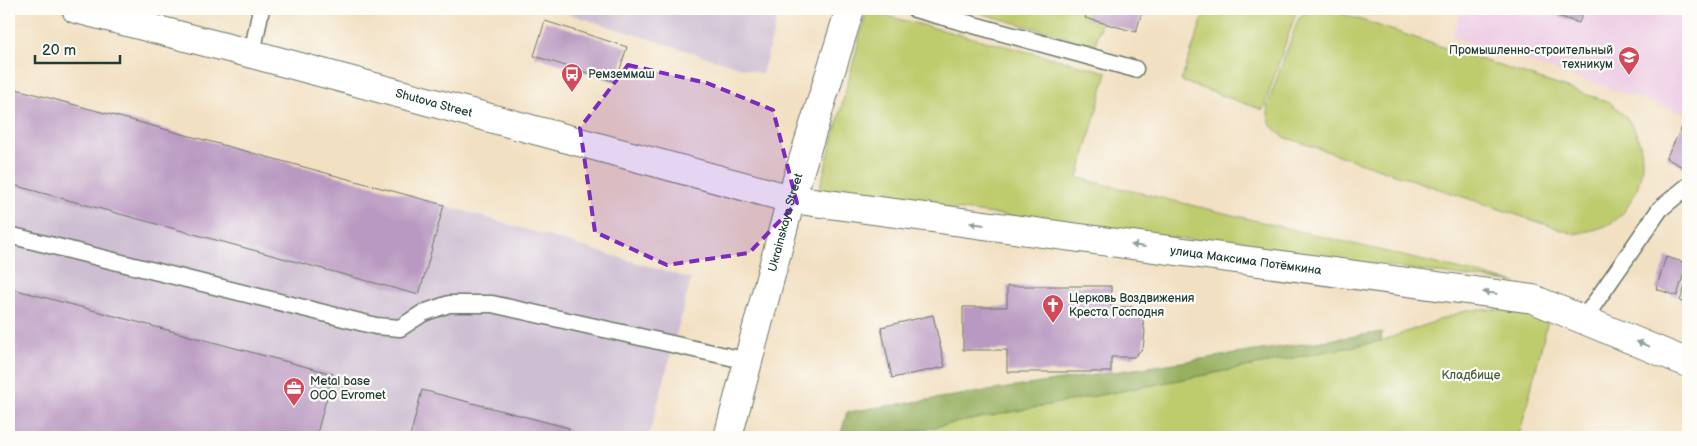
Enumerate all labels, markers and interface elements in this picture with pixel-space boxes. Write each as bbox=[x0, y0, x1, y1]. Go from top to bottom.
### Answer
scale bar bbox=[35, 32, 120, 64]
text: 20 m bbox=[42, 41, 76, 60]
place label: Промышленно-строительный техникум bbox=[1449, 43, 1613, 72]
school or university icon: Промышленно-строительный техникум bbox=[1617, 45, 1641, 76]
bus stop icon: Ремземмаш bbox=[560, 62, 584, 93]
place label: Ремземмаш bbox=[588, 67, 655, 82]
street label: Shutova Street bbox=[394, 86, 474, 121]
street label: Ukrainskaya Street bbox=[765, 171, 807, 274]
one-way arrow bbox=[969, 220, 985, 228]
one-way arrow bbox=[1130, 242, 1146, 250]
street label: улица Максима Потёмкина bbox=[1169, 243, 1322, 278]
one-way arrow bbox=[1482, 289, 1498, 297]
place label: Церковь Воздвижения Креста Господня bbox=[1069, 291, 1195, 320]
church icon: Церковь Воздвижения Креста Господня bbox=[1041, 293, 1065, 324]
one-way arrow bbox=[1636, 340, 1650, 348]
park label: Кладбище bbox=[1442, 368, 1501, 383]
place label: Metal base OOO Evromet bbox=[310, 374, 386, 403]
office icon: Metal base OOO Evromet bbox=[282, 376, 306, 407]

